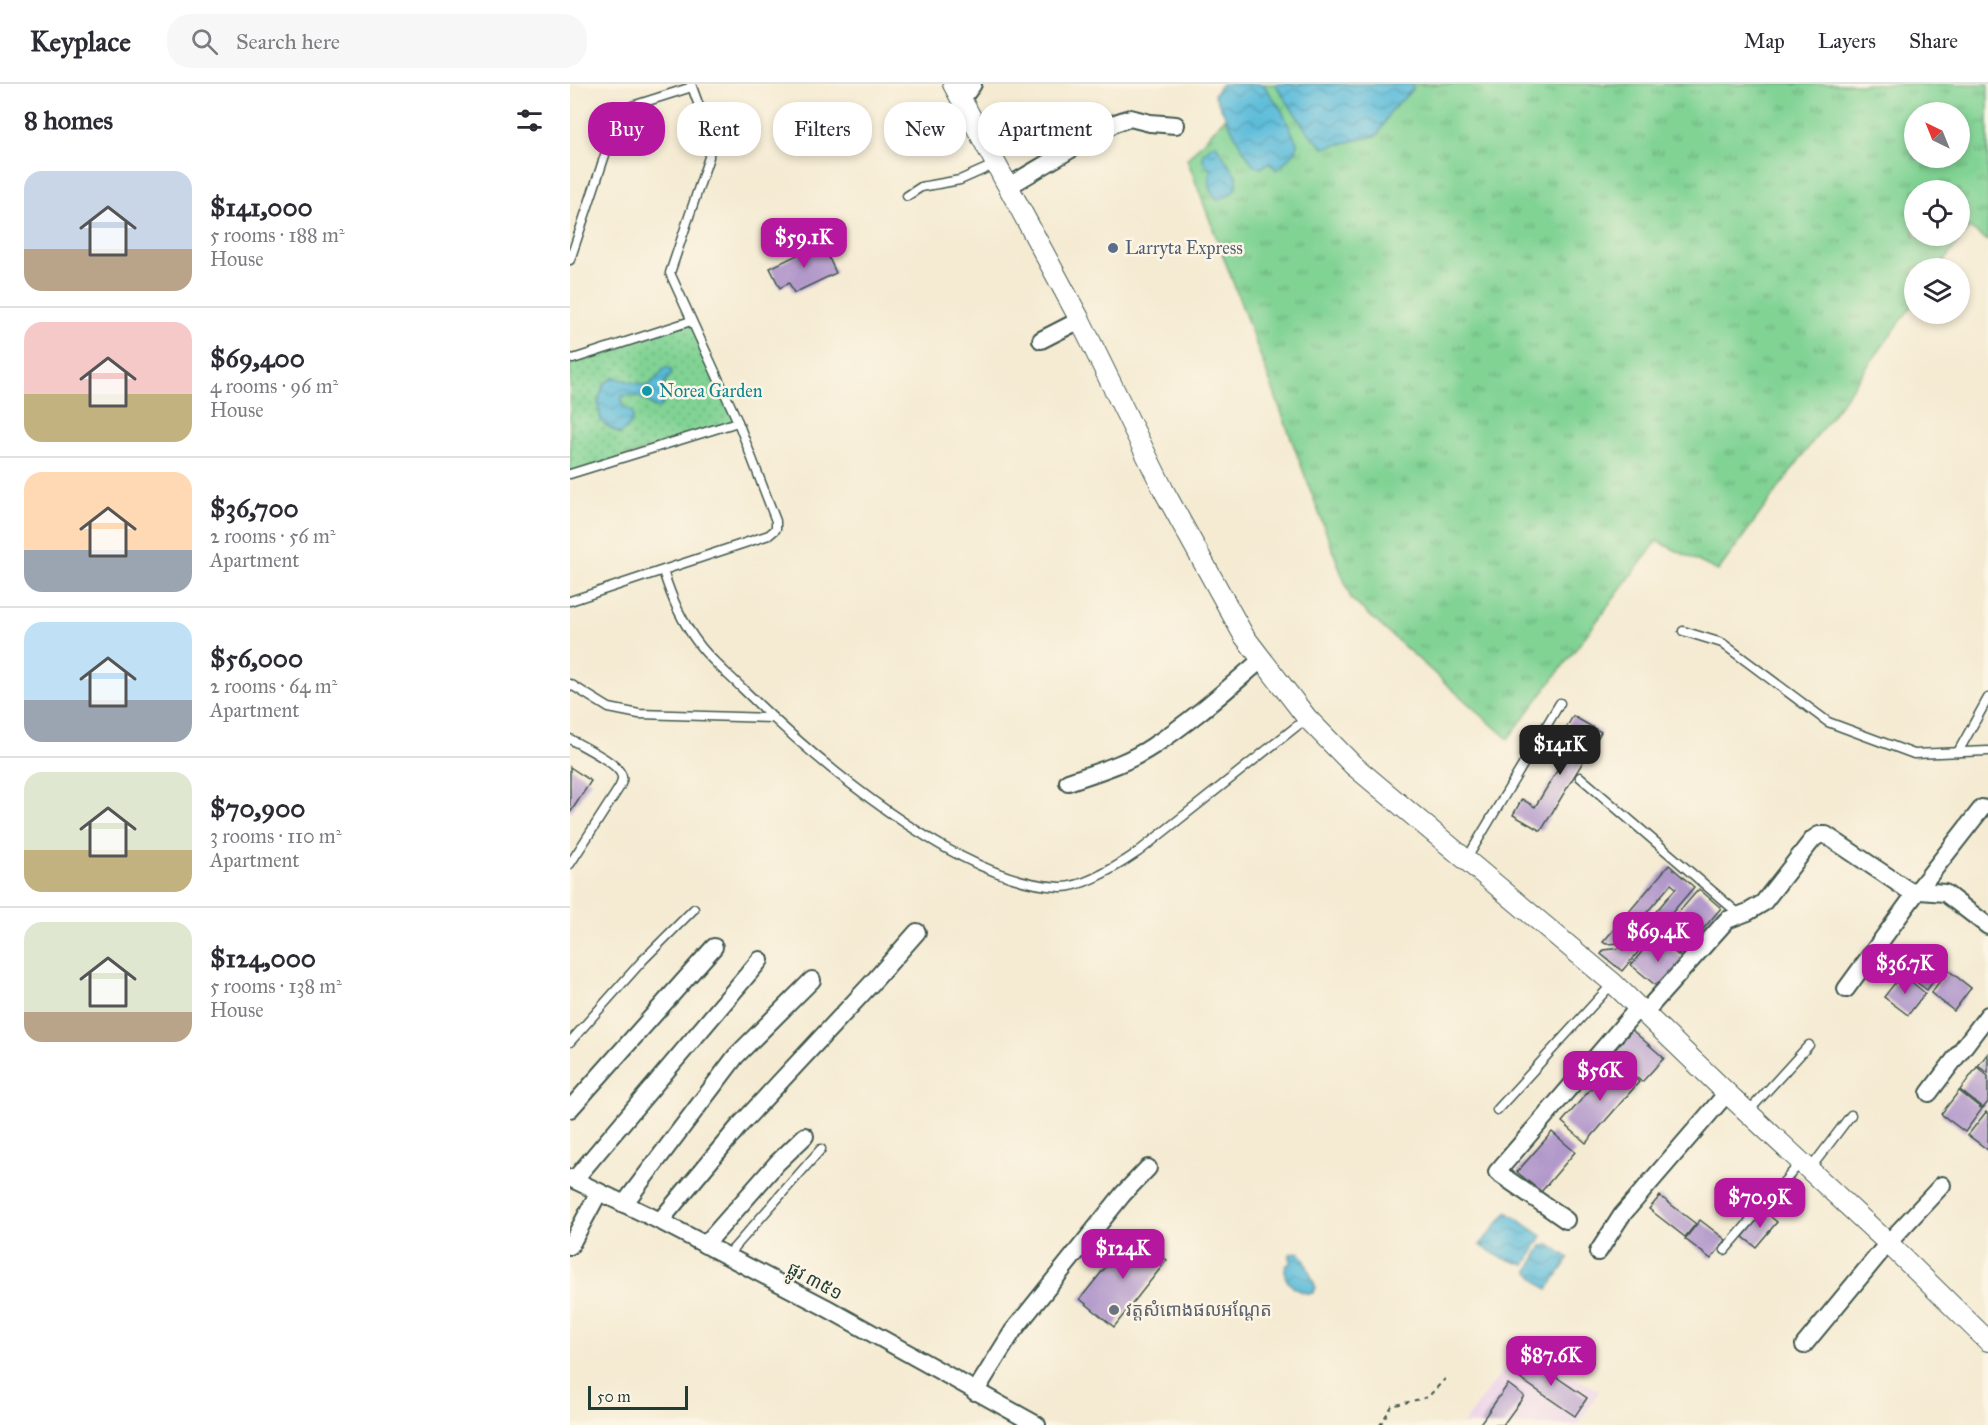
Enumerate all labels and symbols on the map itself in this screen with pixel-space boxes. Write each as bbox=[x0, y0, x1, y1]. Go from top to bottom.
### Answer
north arrow bbox=[1904, 102, 1970, 168]
pin: $59.1K bbox=[755, 218, 853, 269]
place label: Larryta Express bbox=[1125, 237, 1243, 259]
marker: Larryta Express bbox=[1106, 241, 1120, 255]
place label: Norea Garden bbox=[659, 380, 763, 402]
marker: Norea Garden bbox=[640, 384, 654, 398]
pin: $141K bbox=[1518, 725, 1602, 776]
pin: $69.4K bbox=[1609, 912, 1707, 963]
pin: $36.7K bbox=[1856, 944, 1954, 995]
pin: $56K bbox=[1564, 1051, 1636, 1102]
pin: $70.9K bbox=[1711, 1178, 1809, 1229]
pin: $124K bbox=[1081, 1229, 1165, 1280]
street label: ផ្លូវ ៣៥១ bbox=[781, 1257, 846, 1309]
place label: វត្តសំពោងផលអណ្តែត bbox=[1126, 1299, 1272, 1321]
marker: វត្តសំពោងផលអណ្តែត bbox=[1107, 1303, 1121, 1317]
pin: $87.6K bbox=[1502, 1336, 1600, 1387]
scale bar bbox=[588, 1383, 688, 1410]

